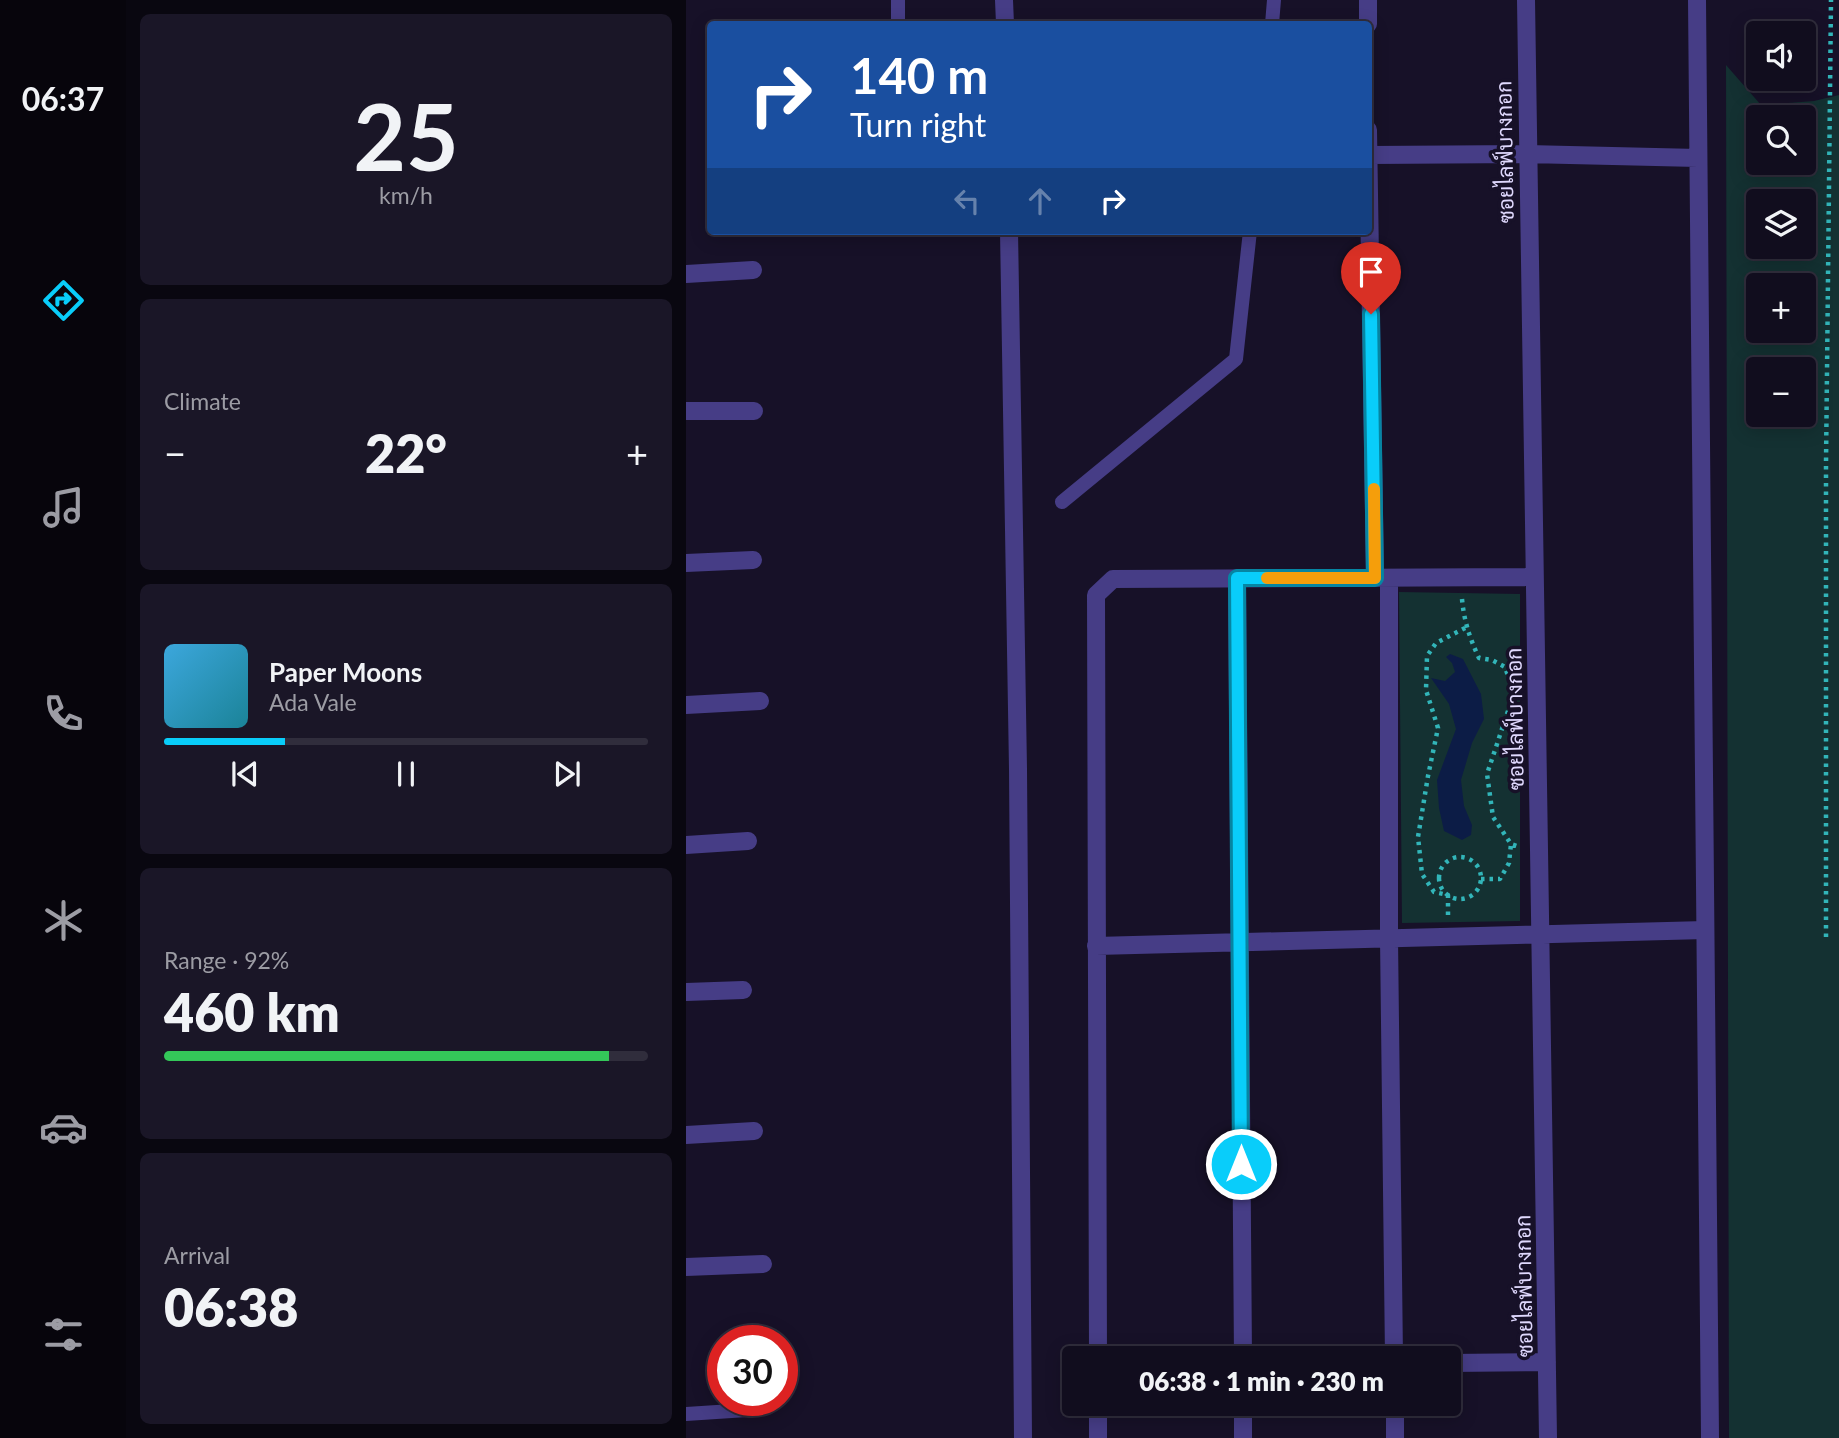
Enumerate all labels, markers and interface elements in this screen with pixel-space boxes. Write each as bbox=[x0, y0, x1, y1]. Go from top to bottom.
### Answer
map controls bbox=[1746, 21, 1816, 427]
button: sound bbox=[1746, 21, 1816, 91]
text: 140 m bbox=[850, 46, 988, 104]
icon: right bbox=[735, 49, 826, 140]
text: 06:37 bbox=[22, 79, 104, 118]
text: 25 bbox=[353, 81, 459, 190]
street label: ซอยไลฟ์บางกอก bbox=[1489, 81, 1518, 224]
text: Turn right bbox=[850, 105, 986, 144]
button: search bbox=[1746, 105, 1816, 175]
text: km/h bbox=[379, 181, 433, 209]
icon: left bbox=[948, 182, 986, 220]
icon: ahead bbox=[1021, 182, 1059, 220]
icon: right bbox=[1094, 182, 1132, 220]
button: layers bbox=[1746, 189, 1816, 259]
pin bbox=[1341, 242, 1401, 314]
icon: arrive bbox=[1352, 253, 1390, 291]
button: + bbox=[1746, 273, 1816, 343]
icon: directions bbox=[39, 276, 88, 325]
button: − bbox=[1746, 357, 1816, 427]
text: Climate bbox=[164, 387, 241, 415]
text: 22° bbox=[365, 422, 447, 484]
text: − bbox=[164, 430, 186, 476]
text: + bbox=[626, 430, 648, 476]
icon: music bbox=[39, 483, 88, 532]
street label: ซอยไลฟ์บางกอก bbox=[1499, 648, 1528, 791]
text: Paper Moons bbox=[269, 656, 422, 688]
text: Ada Vale bbox=[269, 688, 357, 716]
icon: phone bbox=[39, 689, 88, 738]
icon: previous bbox=[226, 755, 264, 793]
icon: pause bbox=[387, 755, 425, 793]
icon: next bbox=[548, 755, 586, 793]
icon: climate bbox=[39, 896, 88, 945]
text: Range · 92% bbox=[164, 946, 289, 974]
text: 460 km bbox=[164, 981, 340, 1043]
icon: car bbox=[39, 1103, 88, 1152]
position arrow bbox=[1204, 1127, 1278, 1201]
street label: ซอยไลฟ์บางกอก bbox=[1508, 1215, 1537, 1358]
text: Arrival bbox=[164, 1241, 230, 1269]
text: 06:38 bbox=[164, 1276, 298, 1338]
icon: filters bbox=[39, 1310, 88, 1359]
speed limit sign: 30 bbox=[707, 1325, 798, 1416]
text: 06:38 · 1 min · 230 m bbox=[1139, 1365, 1384, 1397]

